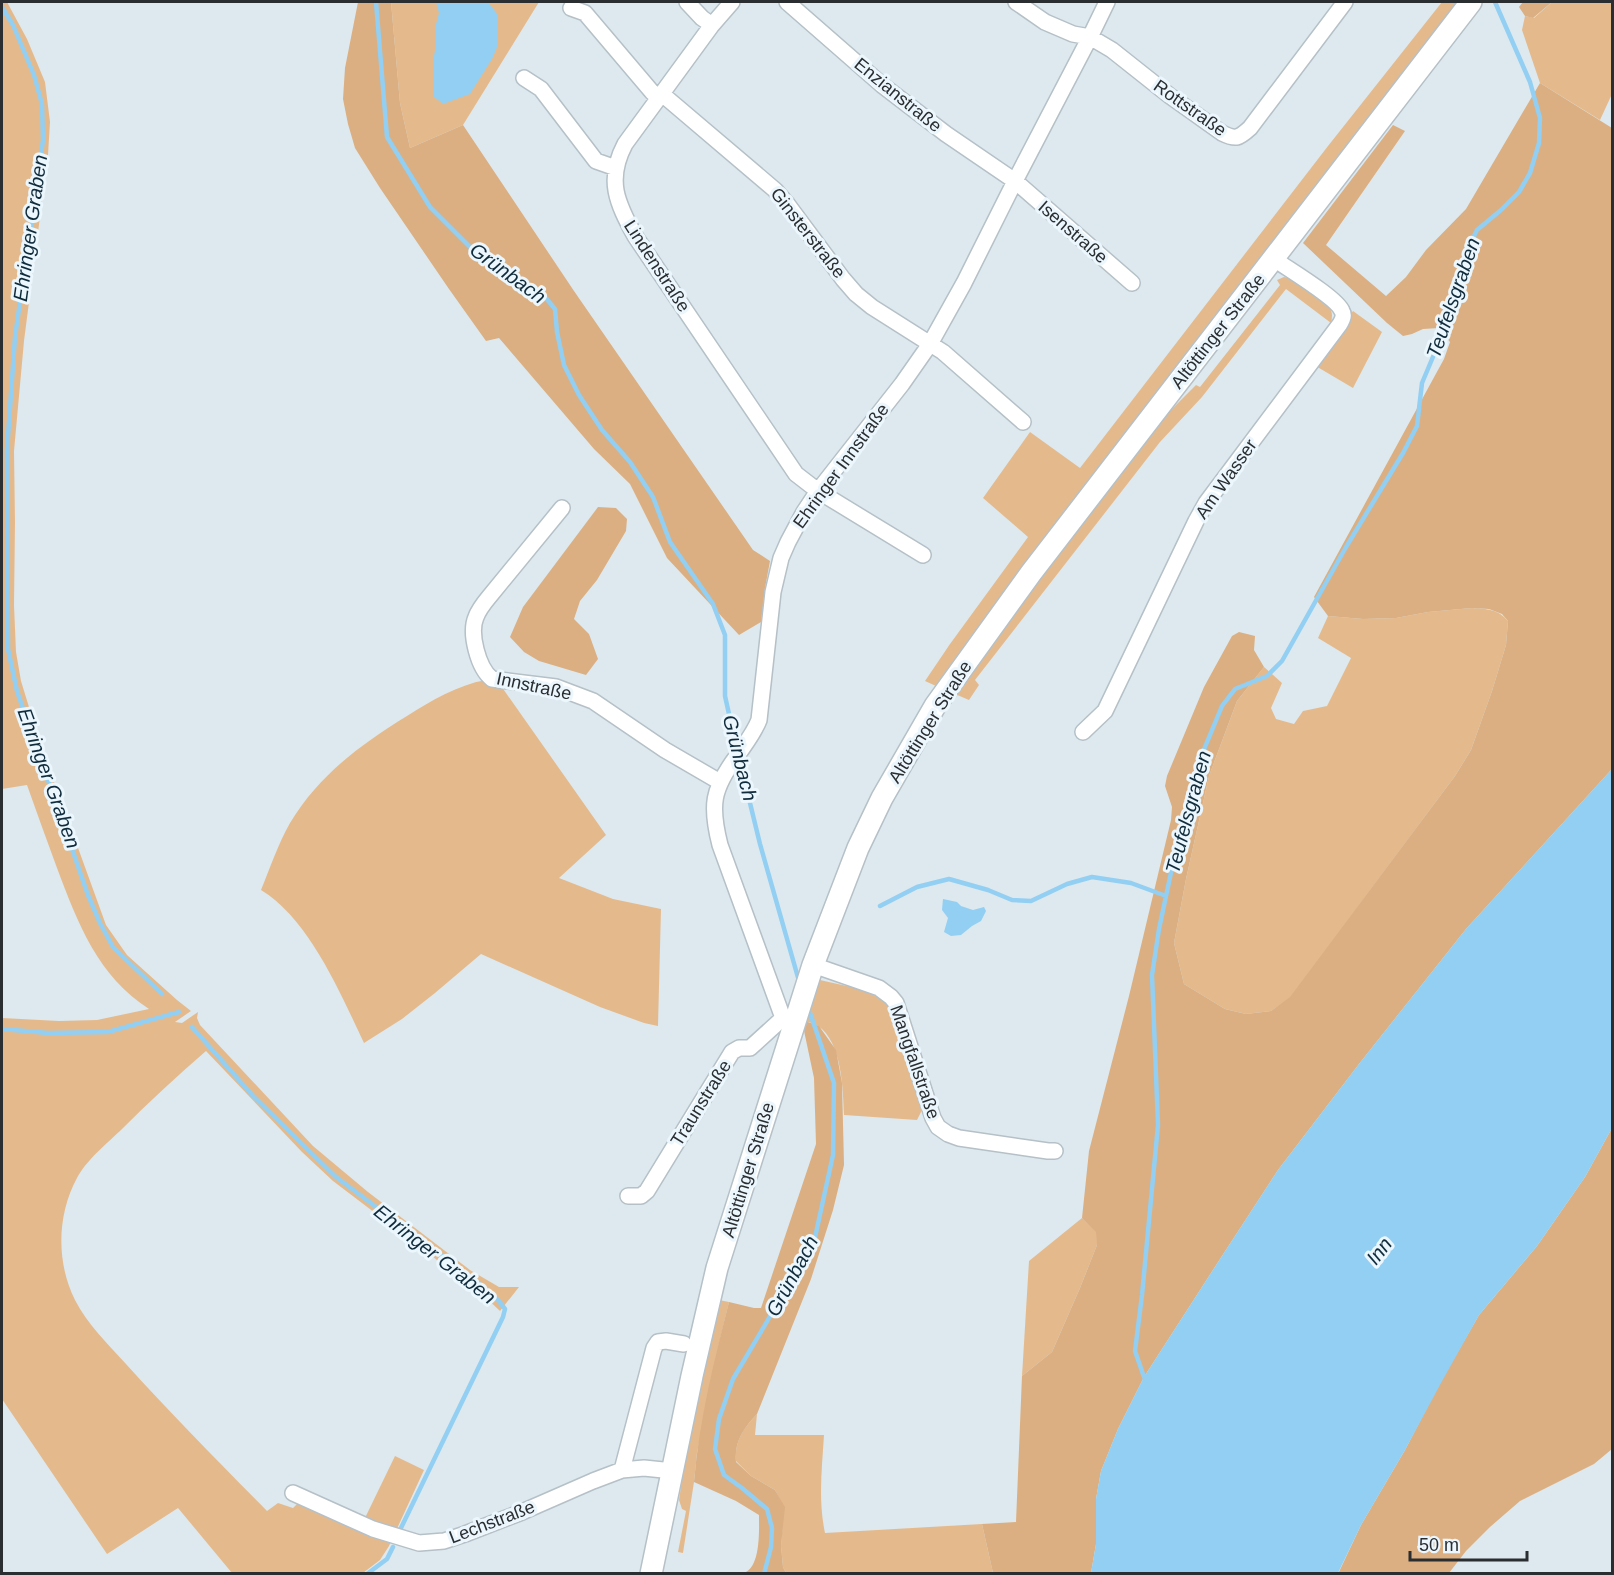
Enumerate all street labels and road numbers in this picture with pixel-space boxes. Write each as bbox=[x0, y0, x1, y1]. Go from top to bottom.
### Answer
street label: Enzianstraße bbox=[850, 54, 946, 136]
street label: Rottstraße bbox=[1150, 76, 1230, 140]
street label: Ginsterstraße bbox=[767, 184, 849, 282]
street label: Isenstraße bbox=[1034, 197, 1112, 267]
street label: Lindenstraße bbox=[620, 216, 694, 316]
street label: Altöttinger Straße bbox=[1167, 270, 1269, 392]
street label: Ehringer Innstraße bbox=[789, 400, 893, 532]
street label: Am Wasser bbox=[1191, 435, 1261, 523]
street label: Altöttinger Straße bbox=[884, 657, 976, 787]
street label: Innstraße bbox=[495, 668, 573, 704]
street label: Mangfallstraße bbox=[886, 1002, 944, 1122]
street label: Traunstraße bbox=[667, 1056, 735, 1150]
street label: Altöttinger Straße bbox=[718, 1100, 778, 1240]
street label: Lechstraße bbox=[446, 1497, 538, 1547]

